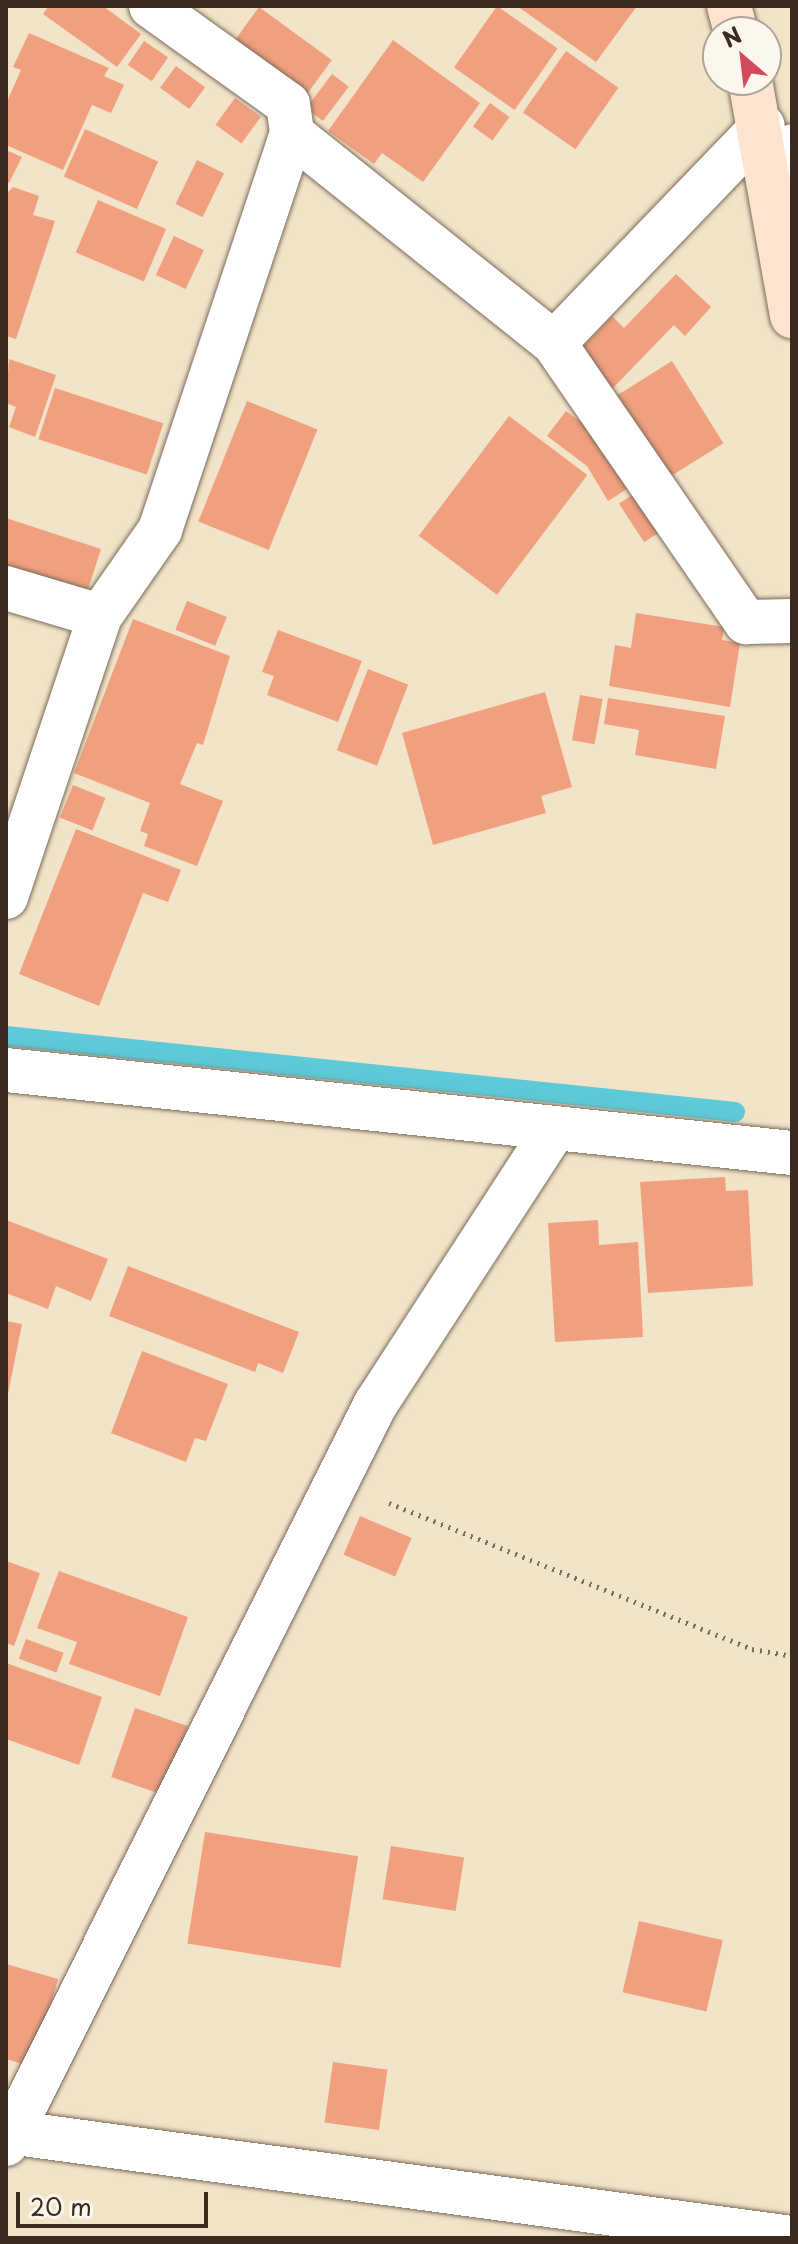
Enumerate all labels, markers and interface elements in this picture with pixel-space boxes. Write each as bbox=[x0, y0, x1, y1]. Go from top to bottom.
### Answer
north arrow bbox=[702, 16, 782, 96]
text: N bbox=[716, 17, 747, 55]
scale bar bbox=[20, 2176, 212, 2226]
text: 20 m bbox=[30, 2188, 92, 2224]

